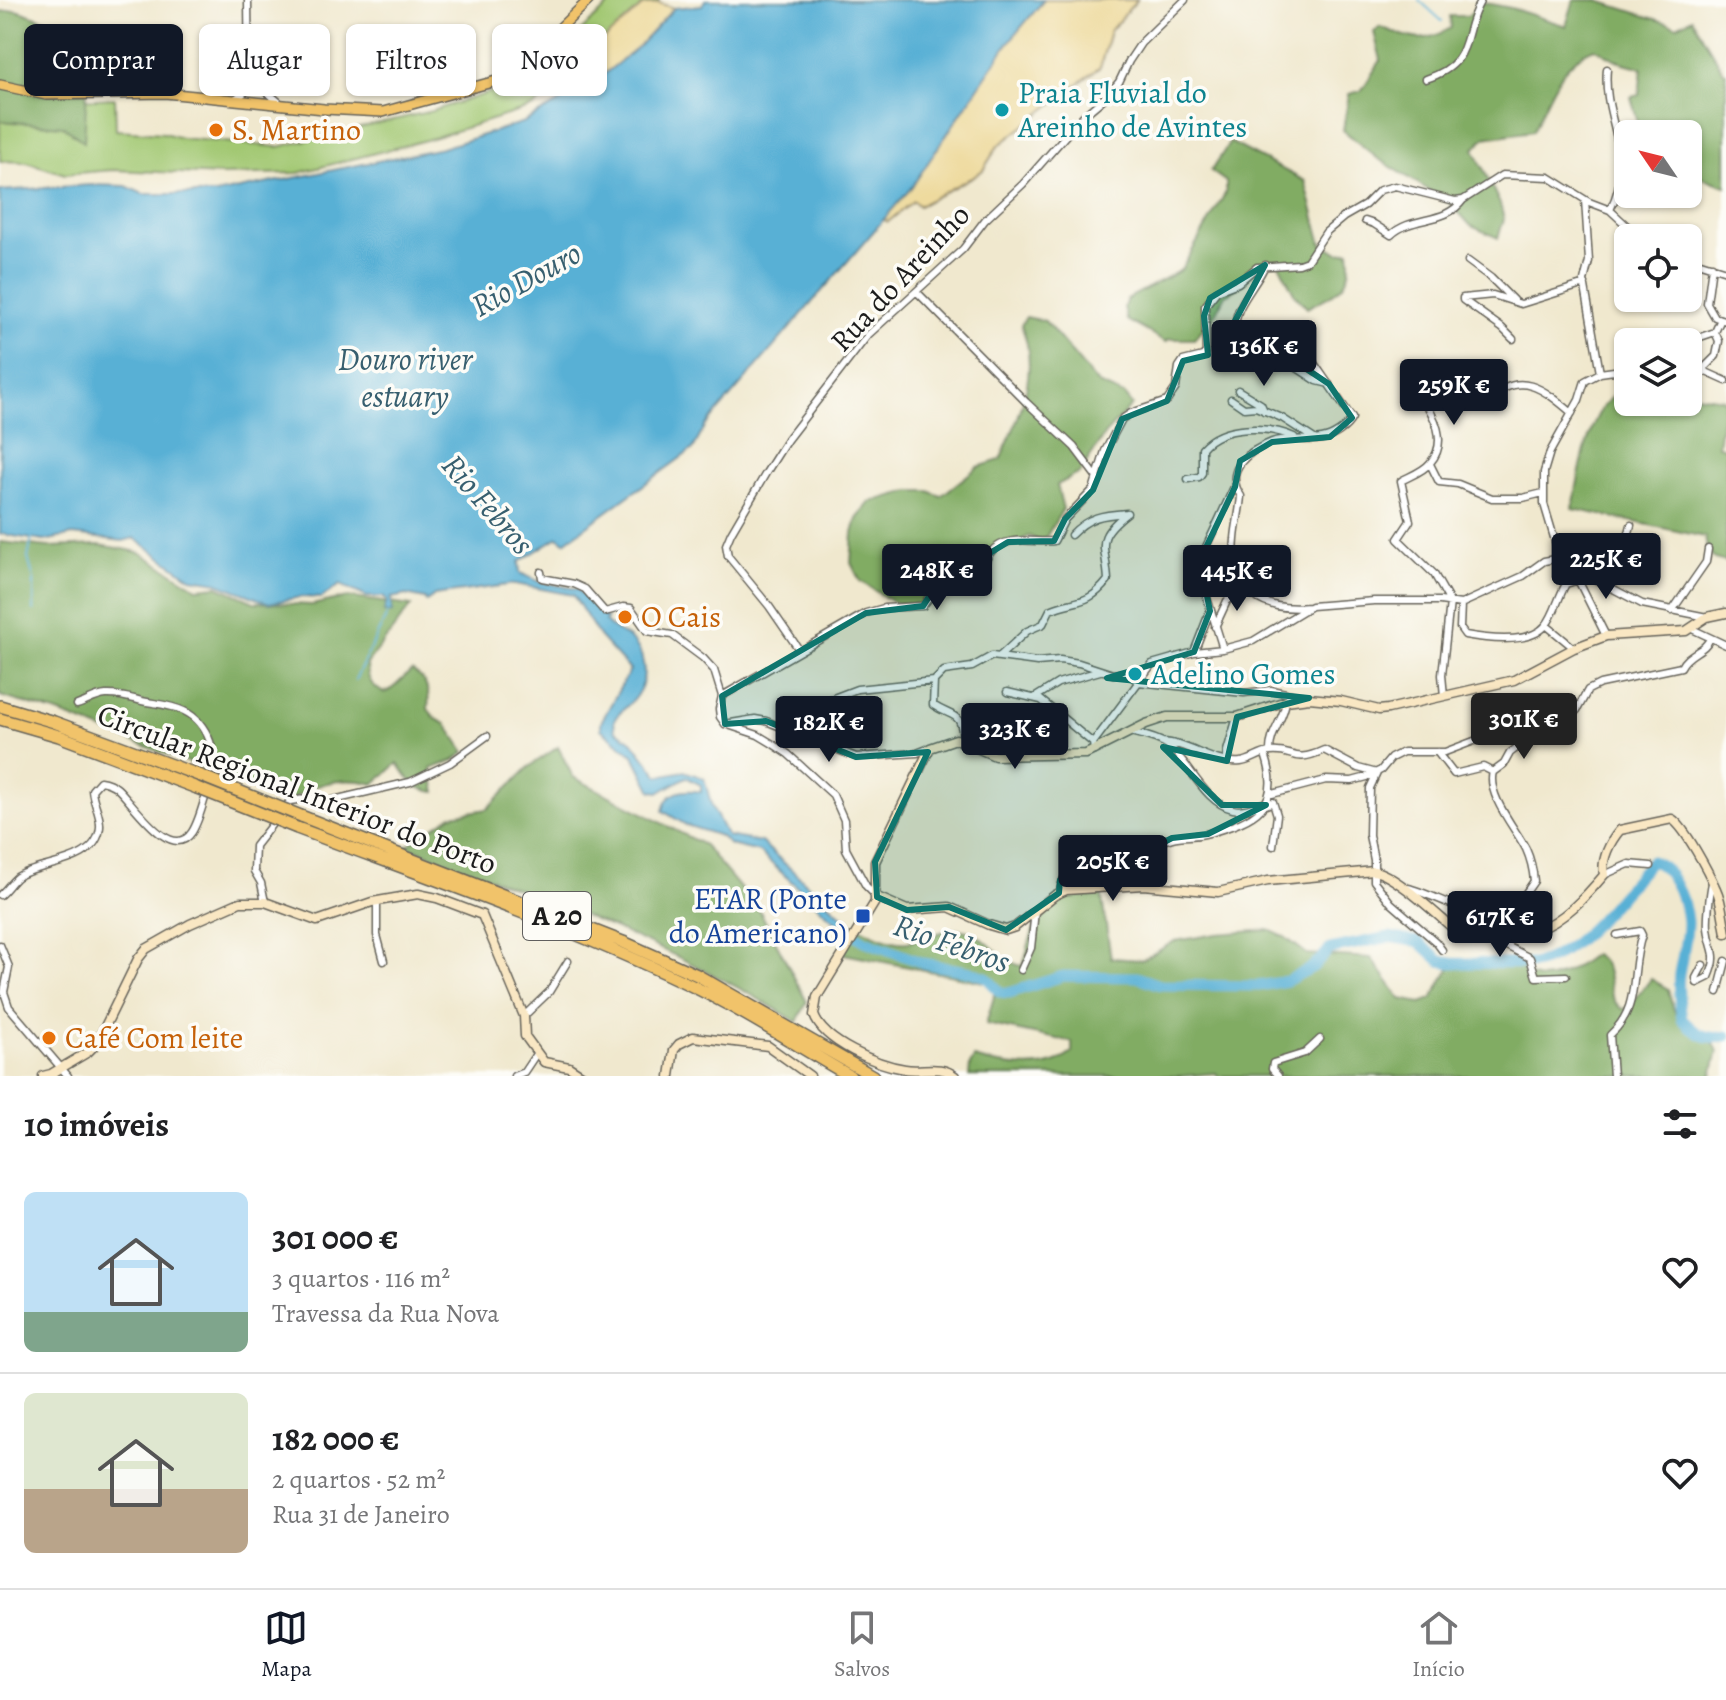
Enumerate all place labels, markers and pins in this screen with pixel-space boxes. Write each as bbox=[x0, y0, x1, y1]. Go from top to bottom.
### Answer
place label: Praia Fluvial do Areinho de Avintes bbox=[1017, 73, 1247, 147]
marker: Praia Fluvial do Areinho de Avintes bbox=[993, 101, 1011, 119]
place label: S. Martino bbox=[232, 110, 361, 150]
marker: S. Martino bbox=[207, 121, 225, 139]
pin: 136K € bbox=[1199, 320, 1329, 388]
pin: 259K € bbox=[1389, 359, 1519, 427]
pin: 225K € bbox=[1541, 533, 1671, 601]
pin: 248K € bbox=[872, 544, 1002, 612]
pin: 445K € bbox=[1172, 545, 1302, 613]
place label: O Cais bbox=[641, 597, 721, 637]
marker: O Cais bbox=[616, 608, 634, 626]
place label: Adelino Gomes bbox=[1150, 654, 1336, 694]
marker: Adelino Gomes bbox=[1126, 665, 1144, 683]
pin: 301K € bbox=[1459, 693, 1589, 761]
pin: 182K € bbox=[764, 696, 894, 764]
pin: 323K € bbox=[950, 703, 1080, 771]
pin: 205K € bbox=[1048, 835, 1178, 903]
place label: ETAR (Ponte do Americano) bbox=[669, 879, 847, 953]
pin: 617K € bbox=[1435, 891, 1565, 959]
marker: ETAR (Ponte do Americano) bbox=[854, 907, 872, 925]
place label: Café Com leite bbox=[65, 1018, 243, 1058]
marker: Café Com leite bbox=[40, 1029, 58, 1047]

